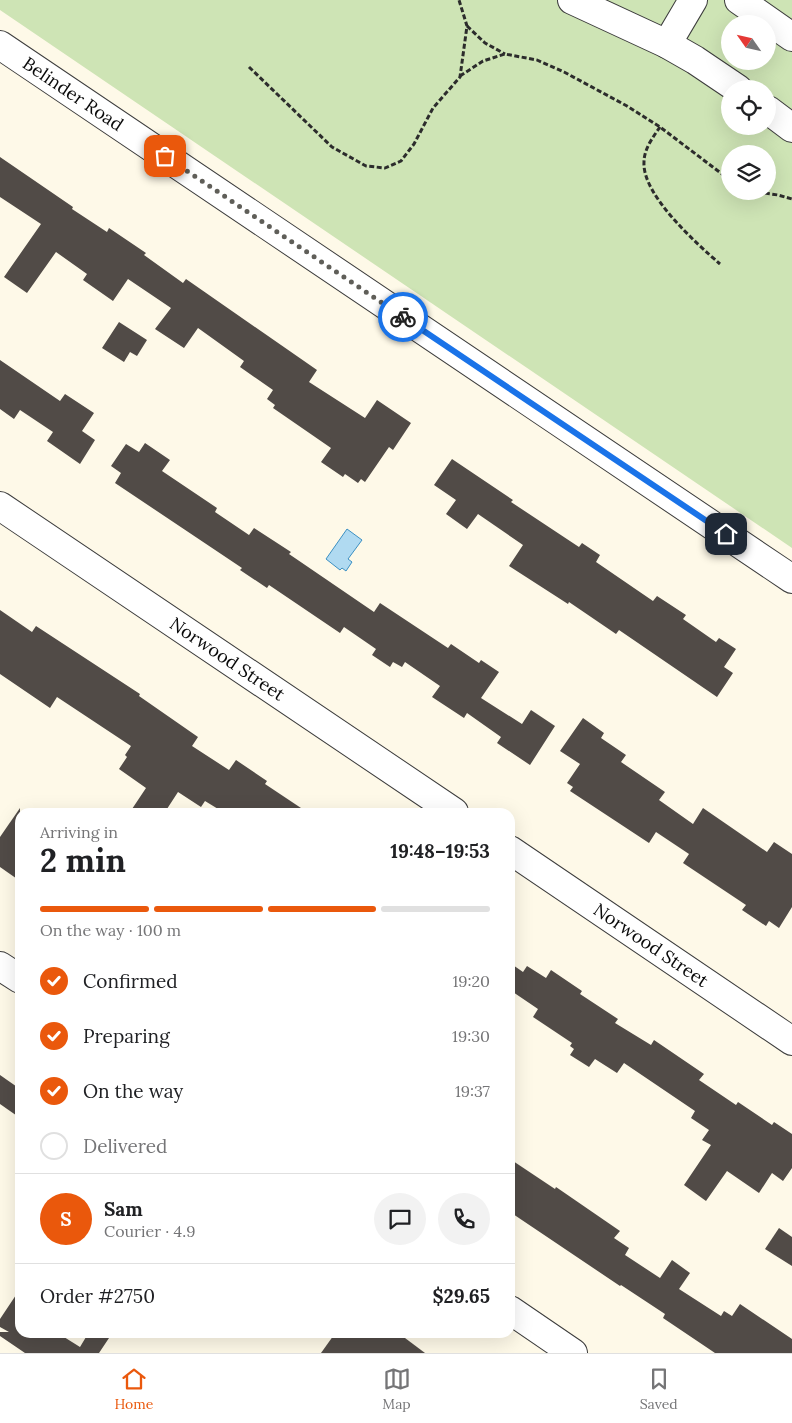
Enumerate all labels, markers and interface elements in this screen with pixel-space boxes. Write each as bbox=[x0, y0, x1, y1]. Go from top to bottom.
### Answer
north arrow bbox=[721, 15, 776, 70]
map controls bbox=[721, 15, 776, 200]
street label: Belinder Road bbox=[18, 52, 128, 136]
button: locate bbox=[721, 80, 776, 135]
pin bbox=[144, 135, 186, 177]
icon: bag bbox=[151, 142, 179, 170]
button: layers bbox=[721, 145, 776, 200]
courier bbox=[378, 292, 428, 342]
icon: bike bbox=[389, 303, 417, 331]
pin bbox=[705, 513, 747, 555]
icon: home bbox=[712, 520, 740, 548]
street label: Norwood Street bbox=[166, 612, 289, 706]
text: Arriving in bbox=[40, 822, 118, 842]
text: 19:48–19:53 bbox=[390, 839, 490, 863]
text: 2 min bbox=[40, 840, 126, 881]
street label: Norwood Street bbox=[589, 898, 713, 992]
text: On the way · 100 m bbox=[40, 920, 181, 940]
icon: check bbox=[40, 967, 68, 995]
text: Confirmed bbox=[83, 969, 178, 993]
text: 19:20 bbox=[452, 971, 490, 991]
icon: check bbox=[40, 1022, 68, 1050]
text: Preparing bbox=[83, 1024, 170, 1048]
text: 19:30 bbox=[452, 1026, 490, 1046]
icon: check bbox=[40, 1077, 68, 1105]
text: On the way bbox=[83, 1079, 183, 1103]
text: 19:37 bbox=[455, 1081, 490, 1101]
text: Delivered bbox=[83, 1134, 167, 1158]
button: chat bbox=[374, 1193, 426, 1245]
button: phone bbox=[438, 1193, 490, 1245]
text: Sam bbox=[104, 1197, 143, 1221]
text: S bbox=[60, 1207, 72, 1231]
text: Courier · 4.9 bbox=[104, 1221, 195, 1241]
text: Order #2750 bbox=[40, 1284, 155, 1308]
text: $29.65 bbox=[432, 1284, 490, 1308]
tab: Home bbox=[114, 1365, 153, 1413]
tab: Map bbox=[382, 1365, 411, 1413]
tab: Saved bbox=[640, 1365, 678, 1413]

